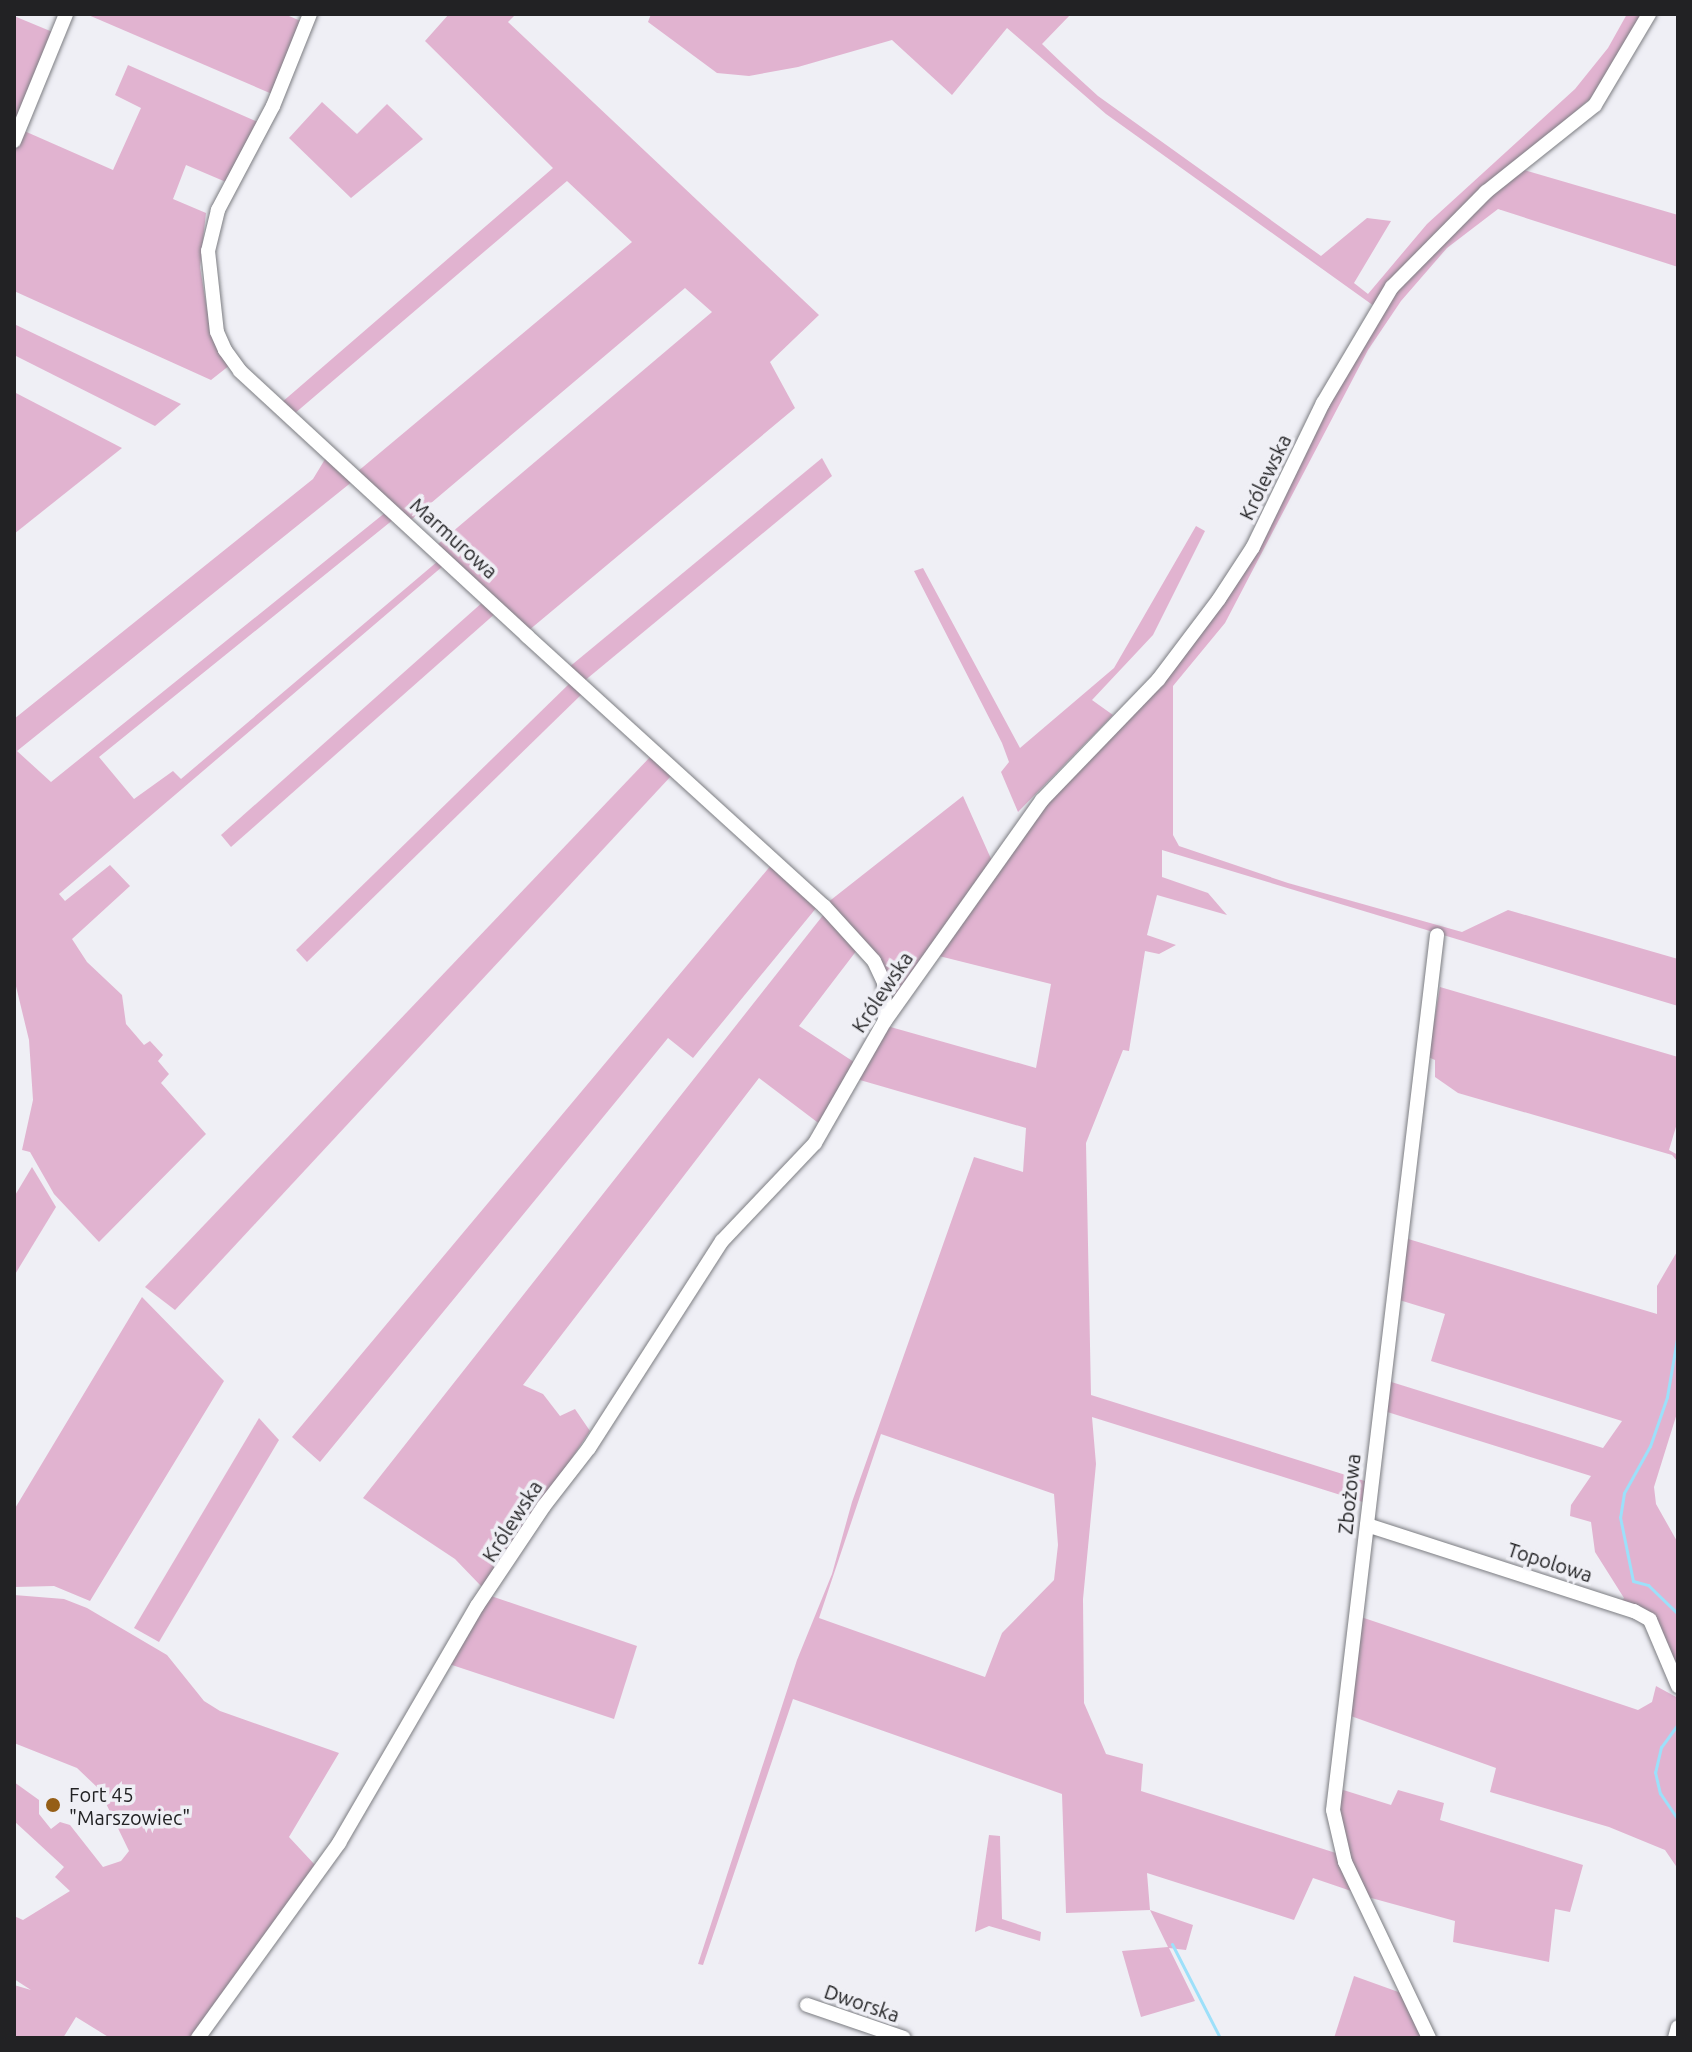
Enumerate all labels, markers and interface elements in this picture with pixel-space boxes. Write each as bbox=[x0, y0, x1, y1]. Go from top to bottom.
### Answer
street label: Królewska bbox=[1234, 430, 1296, 524]
street label: Marmurowa bbox=[405, 493, 503, 583]
street label: Królewska bbox=[846, 947, 918, 1037]
street label: Zbożowa bbox=[1333, 1452, 1365, 1536]
street label: Królewska bbox=[477, 1476, 547, 1566]
street label: Topolowa bbox=[1504, 1537, 1596, 1587]
place label: Fort 45 "Marszowiec" bbox=[69, 1782, 190, 1829]
marker: Fort 45 "Marszowiec" bbox=[44, 1796, 62, 1814]
street label: Dworska bbox=[821, 1979, 903, 2027]

